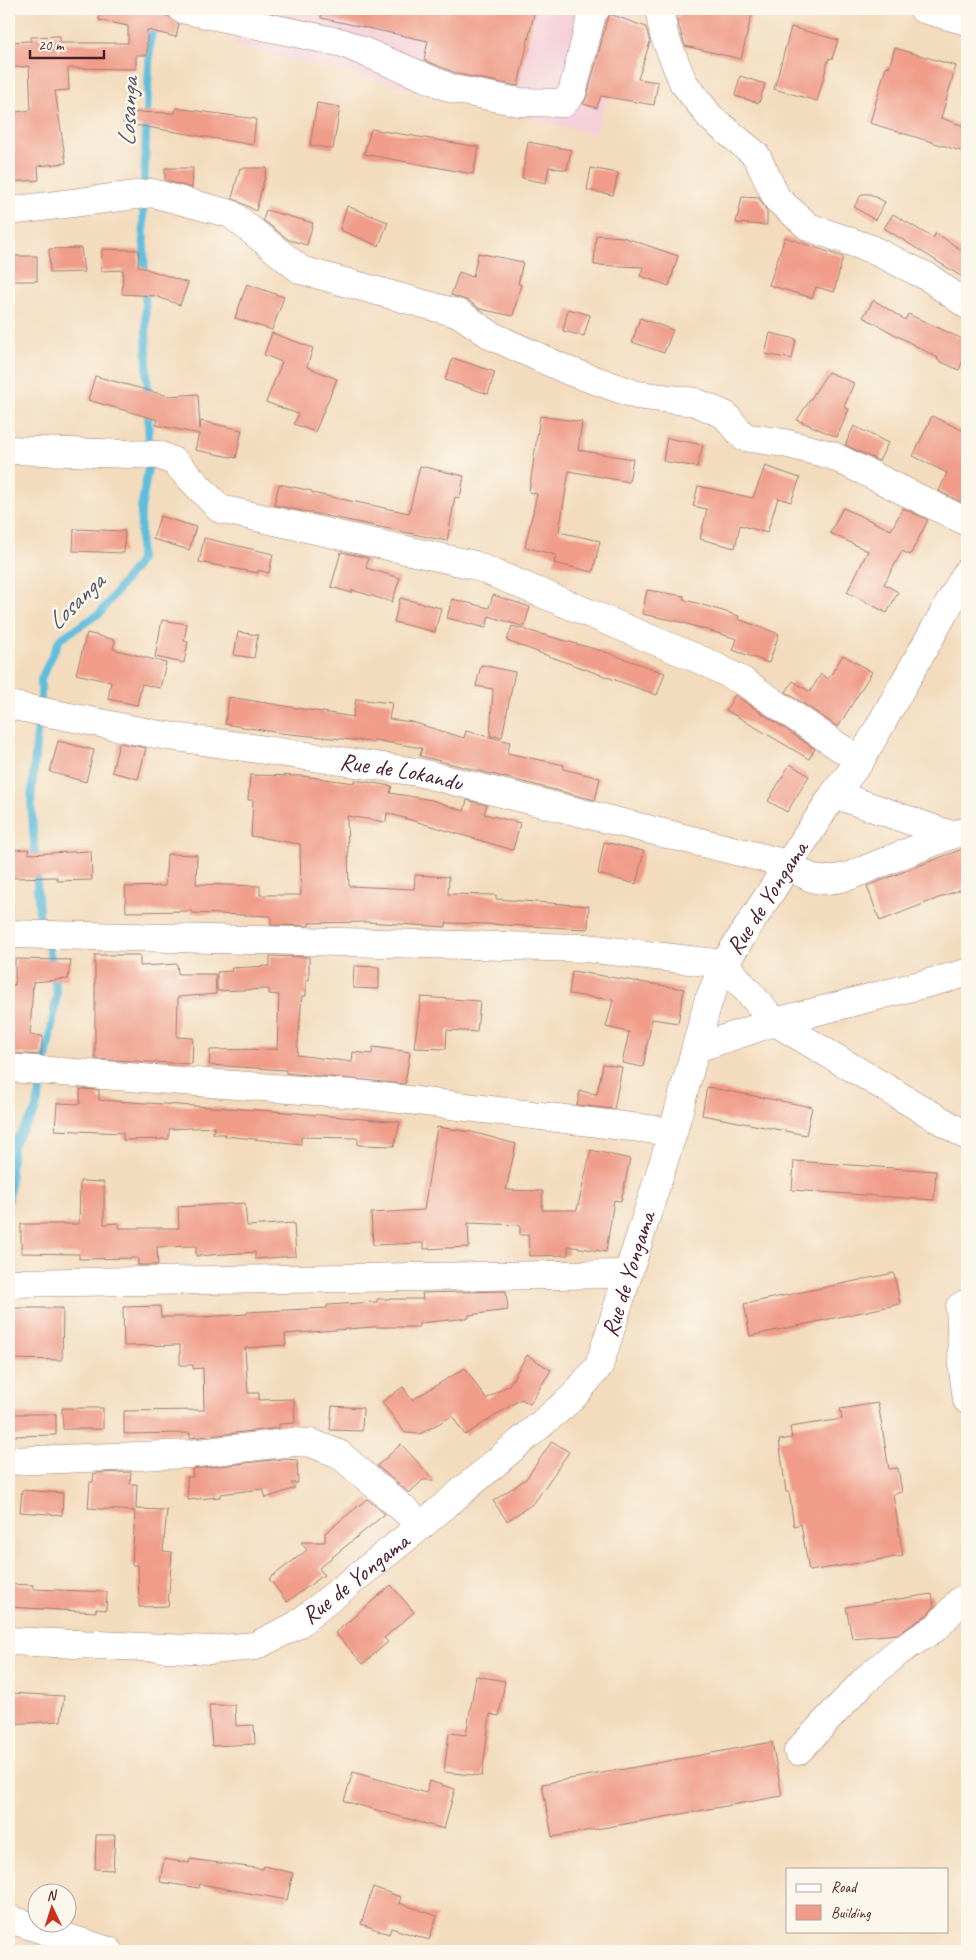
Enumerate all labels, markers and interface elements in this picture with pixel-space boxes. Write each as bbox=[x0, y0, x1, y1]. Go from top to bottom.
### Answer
scale bar bbox=[30, 28, 104, 60]
text: 20 m bbox=[38, 36, 65, 55]
water label: Losanga bbox=[110, 74, 146, 147]
water label: Losanga bbox=[40, 565, 113, 637]
street label: Rue de Lokandu bbox=[338, 746, 468, 798]
street label: Rue de Yongama bbox=[719, 834, 816, 960]
street label: Rue de Yongama bbox=[594, 1206, 662, 1340]
street label: Rue de Yongama bbox=[296, 1525, 417, 1630]
legend bbox=[786, 1868, 948, 1932]
text: Road bbox=[831, 1878, 858, 1897]
north arrow bbox=[28, 1882, 78, 1932]
text: N bbox=[46, 1887, 58, 1904]
text: Building bbox=[831, 1904, 871, 1923]

